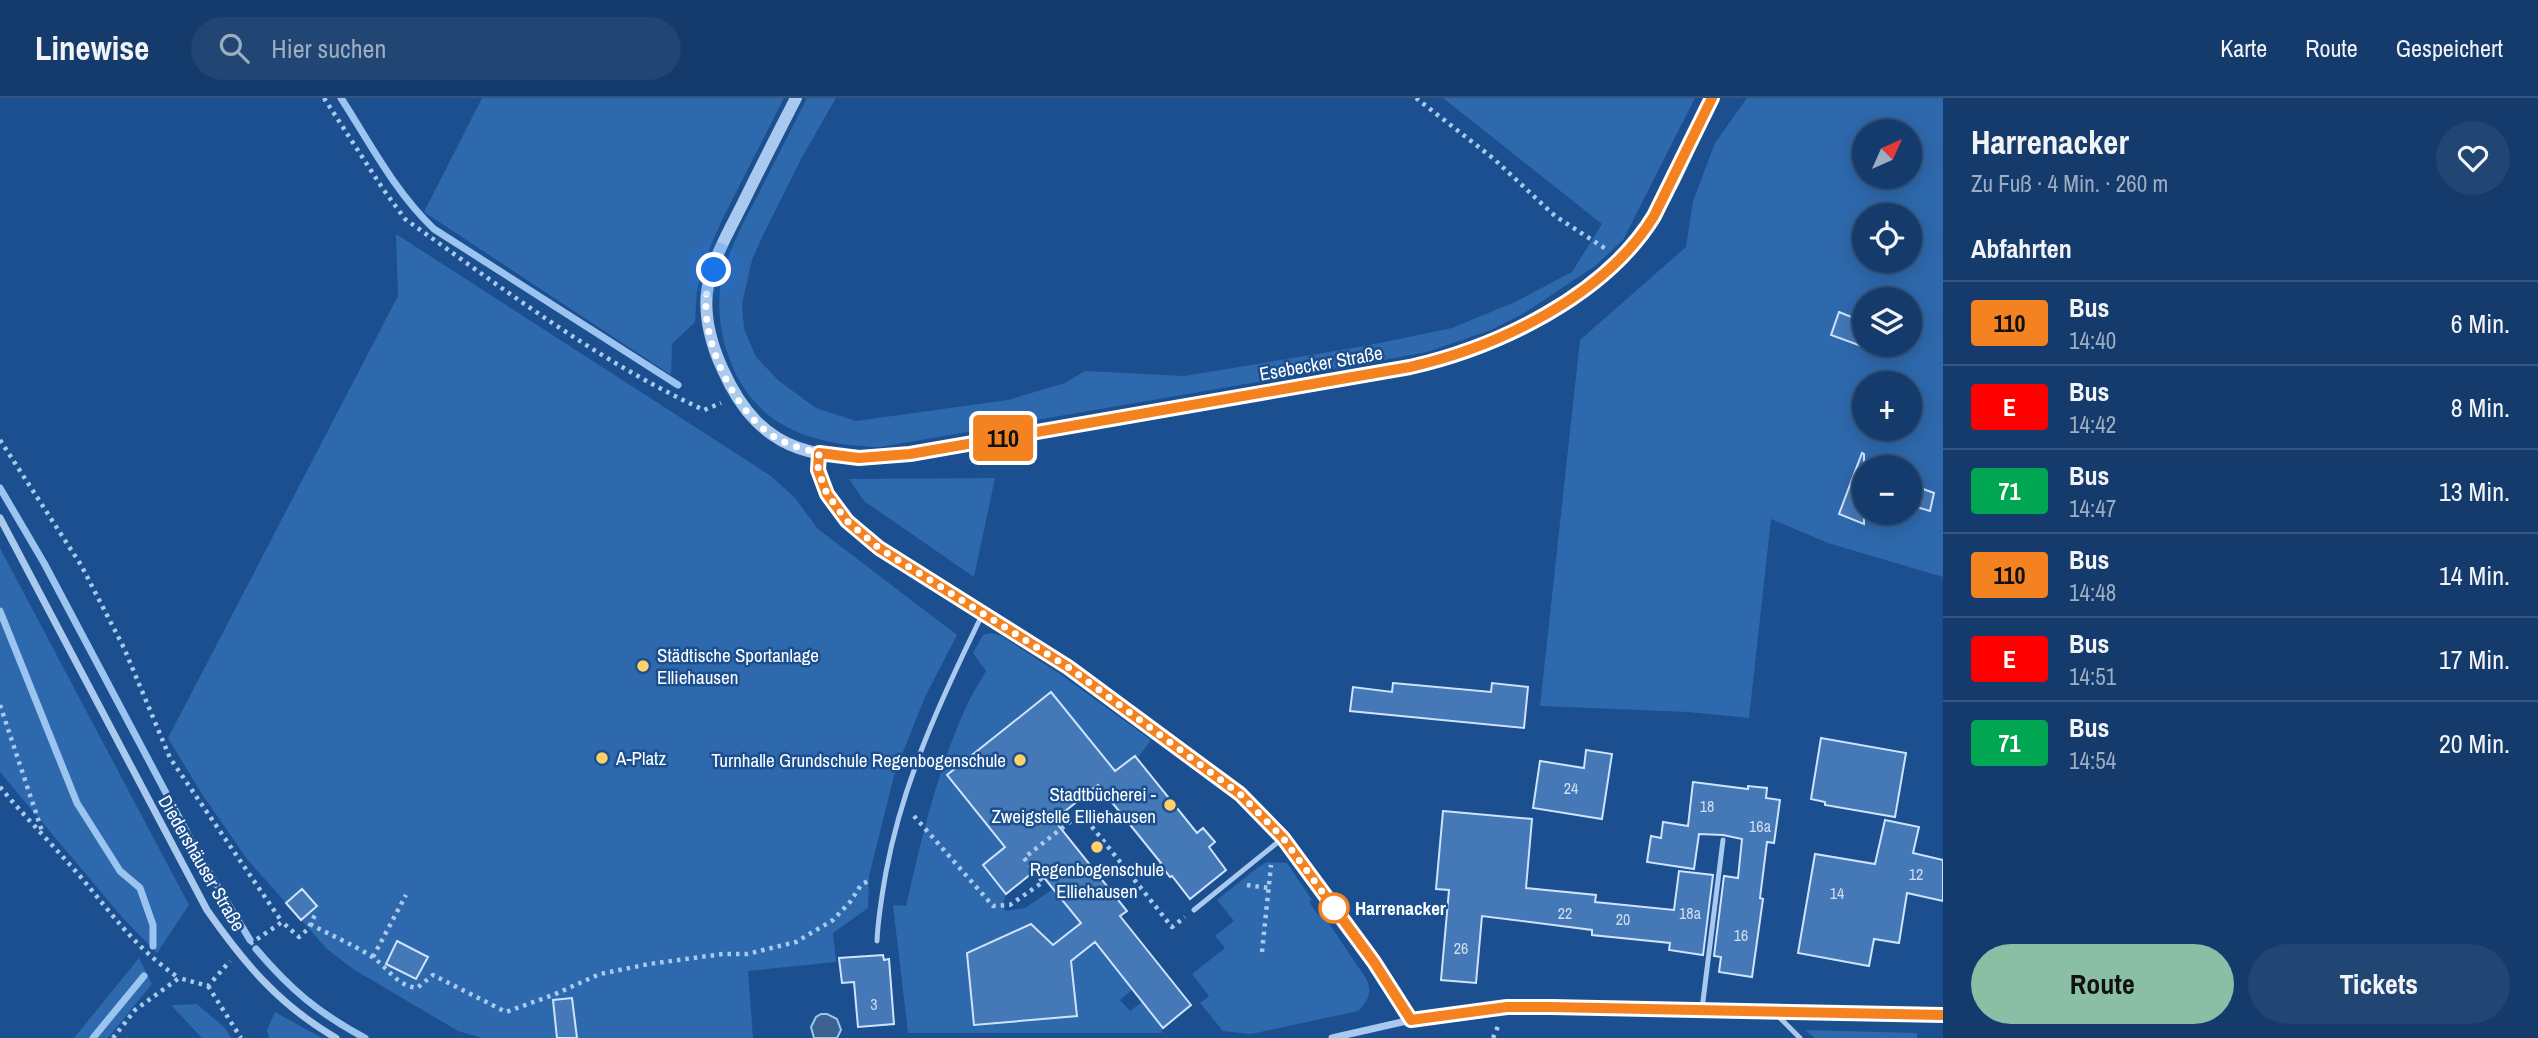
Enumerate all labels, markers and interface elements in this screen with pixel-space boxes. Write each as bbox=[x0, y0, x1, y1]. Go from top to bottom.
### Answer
search box bbox=[191, 17, 681, 80]
text: Linewise bbox=[35, 26, 149, 70]
icon: search bbox=[215, 29, 253, 67]
text: Hier suchen bbox=[271, 31, 386, 66]
text: Karte bbox=[2220, 32, 2267, 64]
text: Route bbox=[2305, 32, 2358, 64]
text: Gespeichert bbox=[2396, 32, 2503, 64]
north arrow bbox=[1852, 119, 1922, 189]
map controls bbox=[1852, 119, 1922, 525]
text: Harrenacker bbox=[1971, 120, 2129, 164]
button: heart bbox=[2436, 121, 2510, 195]
text: Zu Fuß · 4 Min. · 260 m bbox=[1971, 168, 2168, 199]
button: locate bbox=[1852, 203, 1922, 273]
text: Abfahrten bbox=[1971, 231, 2072, 266]
your location bbox=[696, 252, 731, 287]
button: layers bbox=[1852, 287, 1922, 357]
text: Bus bbox=[2069, 290, 2109, 325]
text: 6 Min. bbox=[2451, 306, 2510, 341]
text: 110 bbox=[1994, 307, 2025, 339]
text: 14:40 bbox=[2069, 325, 2116, 356]
street label: Esebecker Straße bbox=[1257, 339, 1385, 387]
button: + bbox=[1852, 371, 1922, 441]
text: Bus bbox=[2069, 374, 2109, 409]
text: 8 Min. bbox=[2451, 390, 2510, 425]
text: E bbox=[2003, 391, 2016, 423]
text: 14:42 bbox=[2069, 409, 2116, 440]
line badge: 110 bbox=[963, 415, 1043, 461]
text: 110 bbox=[987, 422, 1019, 454]
button: − bbox=[1852, 455, 1922, 525]
text: Bus bbox=[2069, 458, 2109, 493]
text: 13 Min. bbox=[2439, 474, 2510, 509]
text: 71 bbox=[1999, 475, 2020, 507]
text: 14:47 bbox=[2069, 493, 2116, 524]
text: Bus bbox=[2069, 542, 2109, 577]
text: 14 Min. bbox=[2439, 558, 2510, 593]
text: 110 bbox=[1994, 559, 2025, 591]
text: 14:48 bbox=[2069, 577, 2116, 608]
text: Bus bbox=[2069, 626, 2109, 661]
place label: Städtische Sportanlage Elliehausen bbox=[657, 642, 819, 690]
text: 17 Min. bbox=[2439, 642, 2510, 677]
text: E bbox=[2003, 643, 2016, 675]
marker: Städtische Sportanlage Elliehausen bbox=[635, 658, 651, 674]
text: 14:51 bbox=[2069, 661, 2116, 692]
text: Bus bbox=[2069, 710, 2109, 745]
text: 20 Min. bbox=[2439, 726, 2510, 761]
text: 71 bbox=[1999, 727, 2020, 759]
place label: A-Platz bbox=[615, 745, 666, 771]
text: 14:54 bbox=[2069, 745, 2116, 776]
place label: Turnhalle Grundschule Regenbogenschule bbox=[711, 747, 1006, 773]
marker: A-Platz bbox=[594, 750, 610, 766]
marker: Turnhalle Grundschule Regenbogenschule bbox=[1012, 752, 1028, 768]
house number: 24 bbox=[1564, 777, 1578, 799]
place label: Stadtbücherei - Zweigstelle Elliehausen bbox=[991, 781, 1156, 829]
street label: Diedershäuser Straße bbox=[152, 790, 252, 936]
house number: 18 bbox=[1700, 795, 1714, 817]
marker: Stadtbücherei - Zweigstelle Elliehausen bbox=[1162, 797, 1178, 813]
house number: 16a bbox=[1749, 815, 1772, 837]
marker: Regenbogenschule Elliehausen bbox=[1089, 839, 1105, 855]
place label: Regenbogenschule Elliehausen bbox=[1030, 856, 1164, 904]
house number: 12 bbox=[1909, 863, 1923, 885]
house number: 14 bbox=[1830, 882, 1844, 904]
marker: Harrenacker bbox=[1319, 893, 1349, 923]
place label: Harrenacker bbox=[1355, 895, 1446, 921]
house number: 22 bbox=[1558, 902, 1572, 924]
house number: 18a bbox=[1679, 902, 1702, 924]
house number: 20 bbox=[1616, 908, 1630, 930]
house number: 16 bbox=[1734, 924, 1748, 946]
house number: 26 bbox=[1454, 937, 1468, 959]
button: Route bbox=[1971, 944, 2234, 1024]
button: Tickets bbox=[2248, 944, 2510, 1024]
house number: 3 bbox=[870, 993, 878, 1015]

